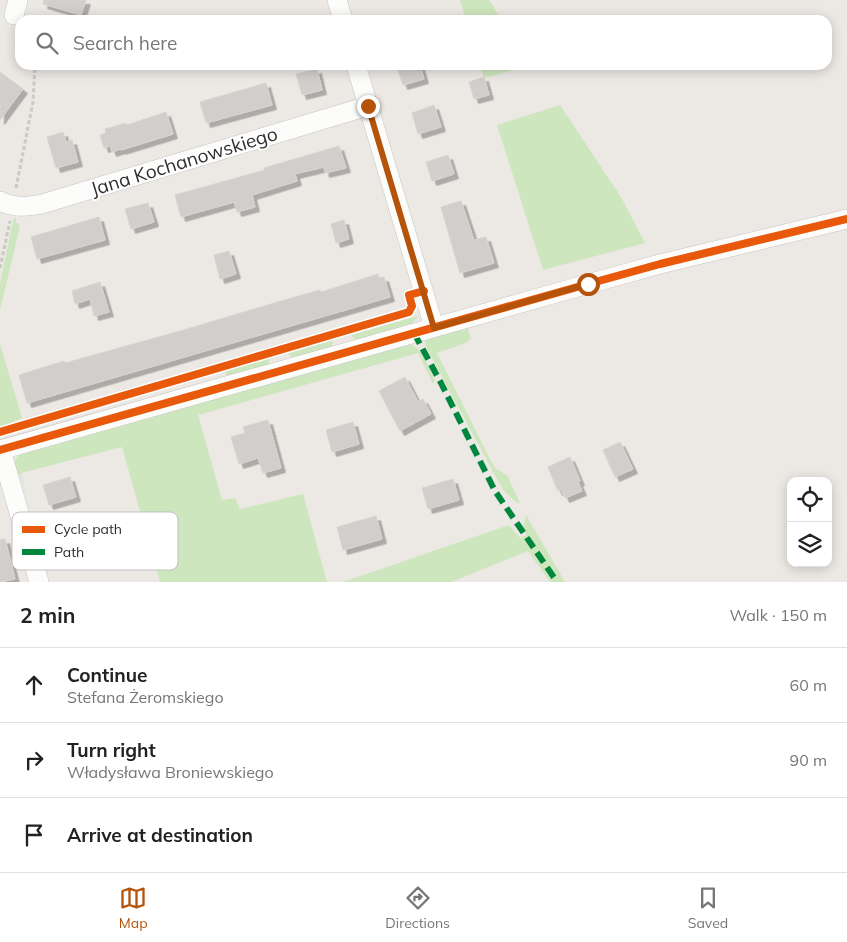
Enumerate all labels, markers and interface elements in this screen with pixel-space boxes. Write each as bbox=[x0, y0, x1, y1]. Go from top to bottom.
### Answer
search box bbox=[15, 15, 832, 70]
icon: search bbox=[33, 29, 61, 57]
text: Search here bbox=[73, 31, 177, 55]
route end bbox=[357, 95, 380, 118]
street label: Jana Kochanowskiego bbox=[88, 121, 280, 201]
route start bbox=[577, 273, 600, 296]
map controls bbox=[787, 477, 832, 567]
button: locate bbox=[787, 477, 832, 522]
legend bbox=[12, 512, 178, 570]
text: Cycle path bbox=[54, 520, 122, 538]
button: layers bbox=[787, 522, 832, 567]
text: Path bbox=[54, 543, 84, 561]
text: 2 min bbox=[20, 602, 75, 628]
text: Walk · 150 m bbox=[729, 605, 827, 625]
text: Continue bbox=[67, 663, 147, 687]
icon: ahead bbox=[20, 671, 48, 699]
text: 60 m bbox=[790, 675, 827, 695]
text: Stefana Żeromskiego bbox=[67, 687, 224, 707]
text: Turn right bbox=[67, 738, 156, 762]
icon: right bbox=[20, 746, 48, 774]
text: 90 m bbox=[790, 750, 827, 770]
text: Władysława Broniewskiego bbox=[67, 762, 274, 782]
icon: arrive bbox=[20, 821, 48, 849]
text: Arrive at destination bbox=[67, 823, 253, 847]
tab: Map bbox=[119, 884, 148, 932]
tab: Directions bbox=[385, 884, 450, 932]
tab: Saved bbox=[688, 884, 728, 932]

